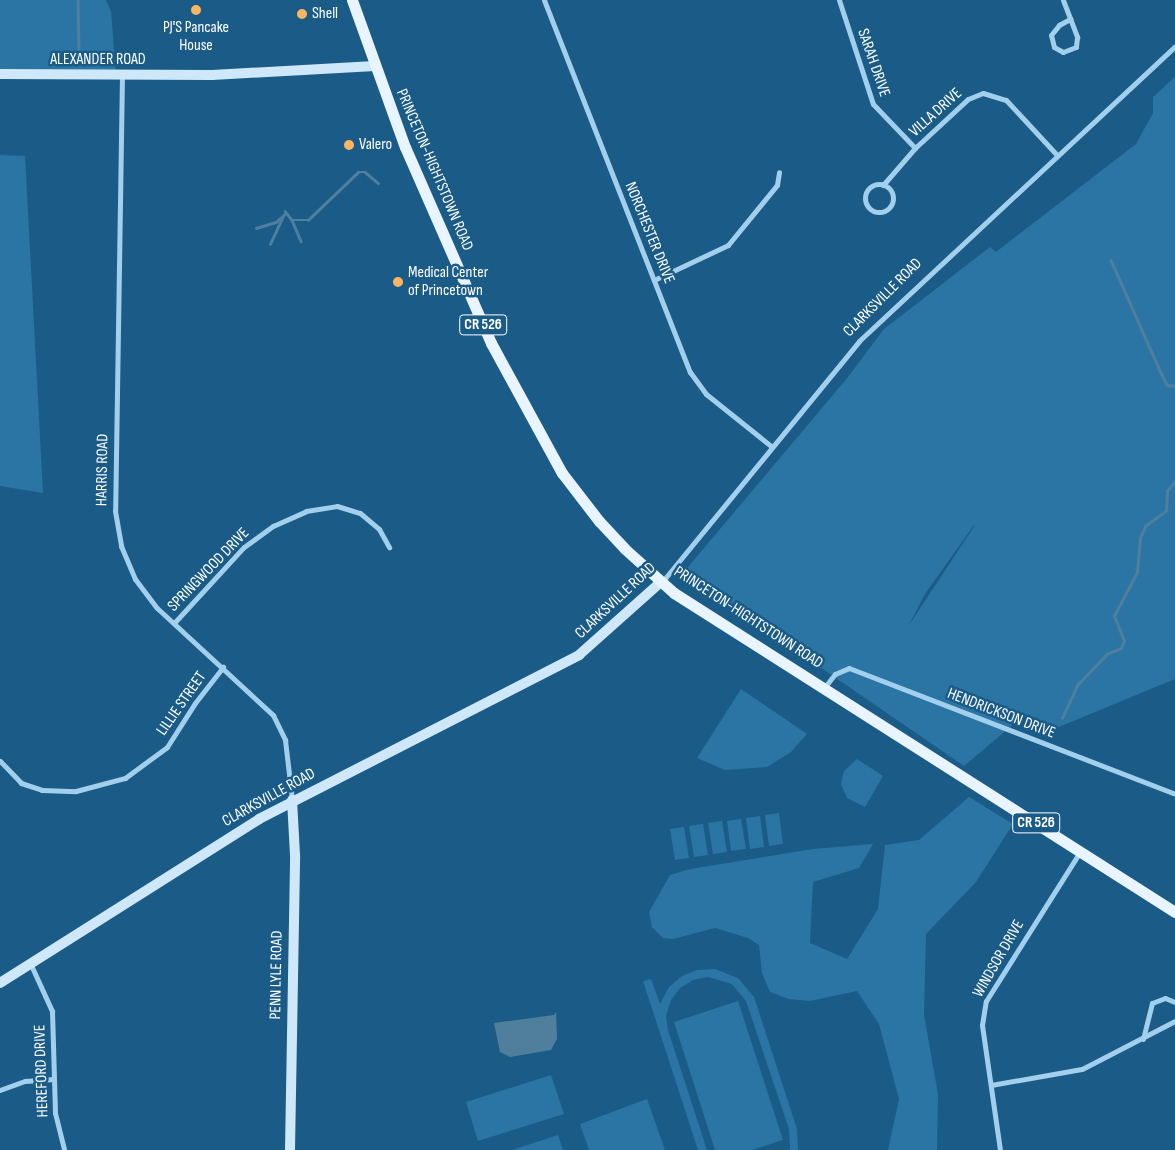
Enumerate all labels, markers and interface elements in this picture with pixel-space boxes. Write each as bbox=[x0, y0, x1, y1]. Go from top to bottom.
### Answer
marker: PJ'S Pancake House bbox=[190, 4, 202, 16]
place label: Shell bbox=[312, 4, 338, 24]
marker: Shell bbox=[296, 8, 308, 20]
place label: PJ'S Pancake House bbox=[163, 18, 229, 56]
street label: SARAH DRIVE bbox=[852, 26, 894, 100]
street label: ALEXANDER ROAD bbox=[50, 50, 146, 70]
street label: VILLA DRIVE bbox=[906, 84, 966, 142]
street label: PRINCETON-HIGHTSTOWN ROAD bbox=[391, 86, 477, 254]
place label: Valero bbox=[359, 135, 392, 155]
marker: Valero bbox=[343, 139, 355, 151]
street label: NORCHESTER DRIVE bbox=[620, 179, 678, 287]
street label: CLARKSVILLE ROAD bbox=[840, 255, 926, 341]
place label: Medical Center of Princetown bbox=[408, 263, 488, 301]
marker: Medical Center of Princetown bbox=[392, 276, 404, 288]
road number: CR 526 bbox=[458, 312, 508, 338]
street label: HARRIS ROAD bbox=[93, 434, 113, 506]
street label: SPRINGWOOD DRIVE bbox=[164, 524, 254, 616]
street label: CLARKSVILLE ROAD bbox=[572, 559, 660, 643]
street label: PRINCETON-HIGHTSTOWN ROAD bbox=[670, 563, 826, 673]
street label: LILLIE STREET bbox=[153, 668, 211, 740]
street label: HENDRICKSON DRIVE bbox=[944, 685, 1058, 743]
street label: CLARKSVILLE ROAD bbox=[219, 765, 319, 831]
road number: CR 526 bbox=[1011, 810, 1061, 836]
street label: WINDSOR DRIVE bbox=[969, 917, 1029, 1001]
street label: PENN LYLE ROAD bbox=[267, 931, 287, 1019]
street label: HEREFORD DRIVE bbox=[31, 1024, 53, 1118]

